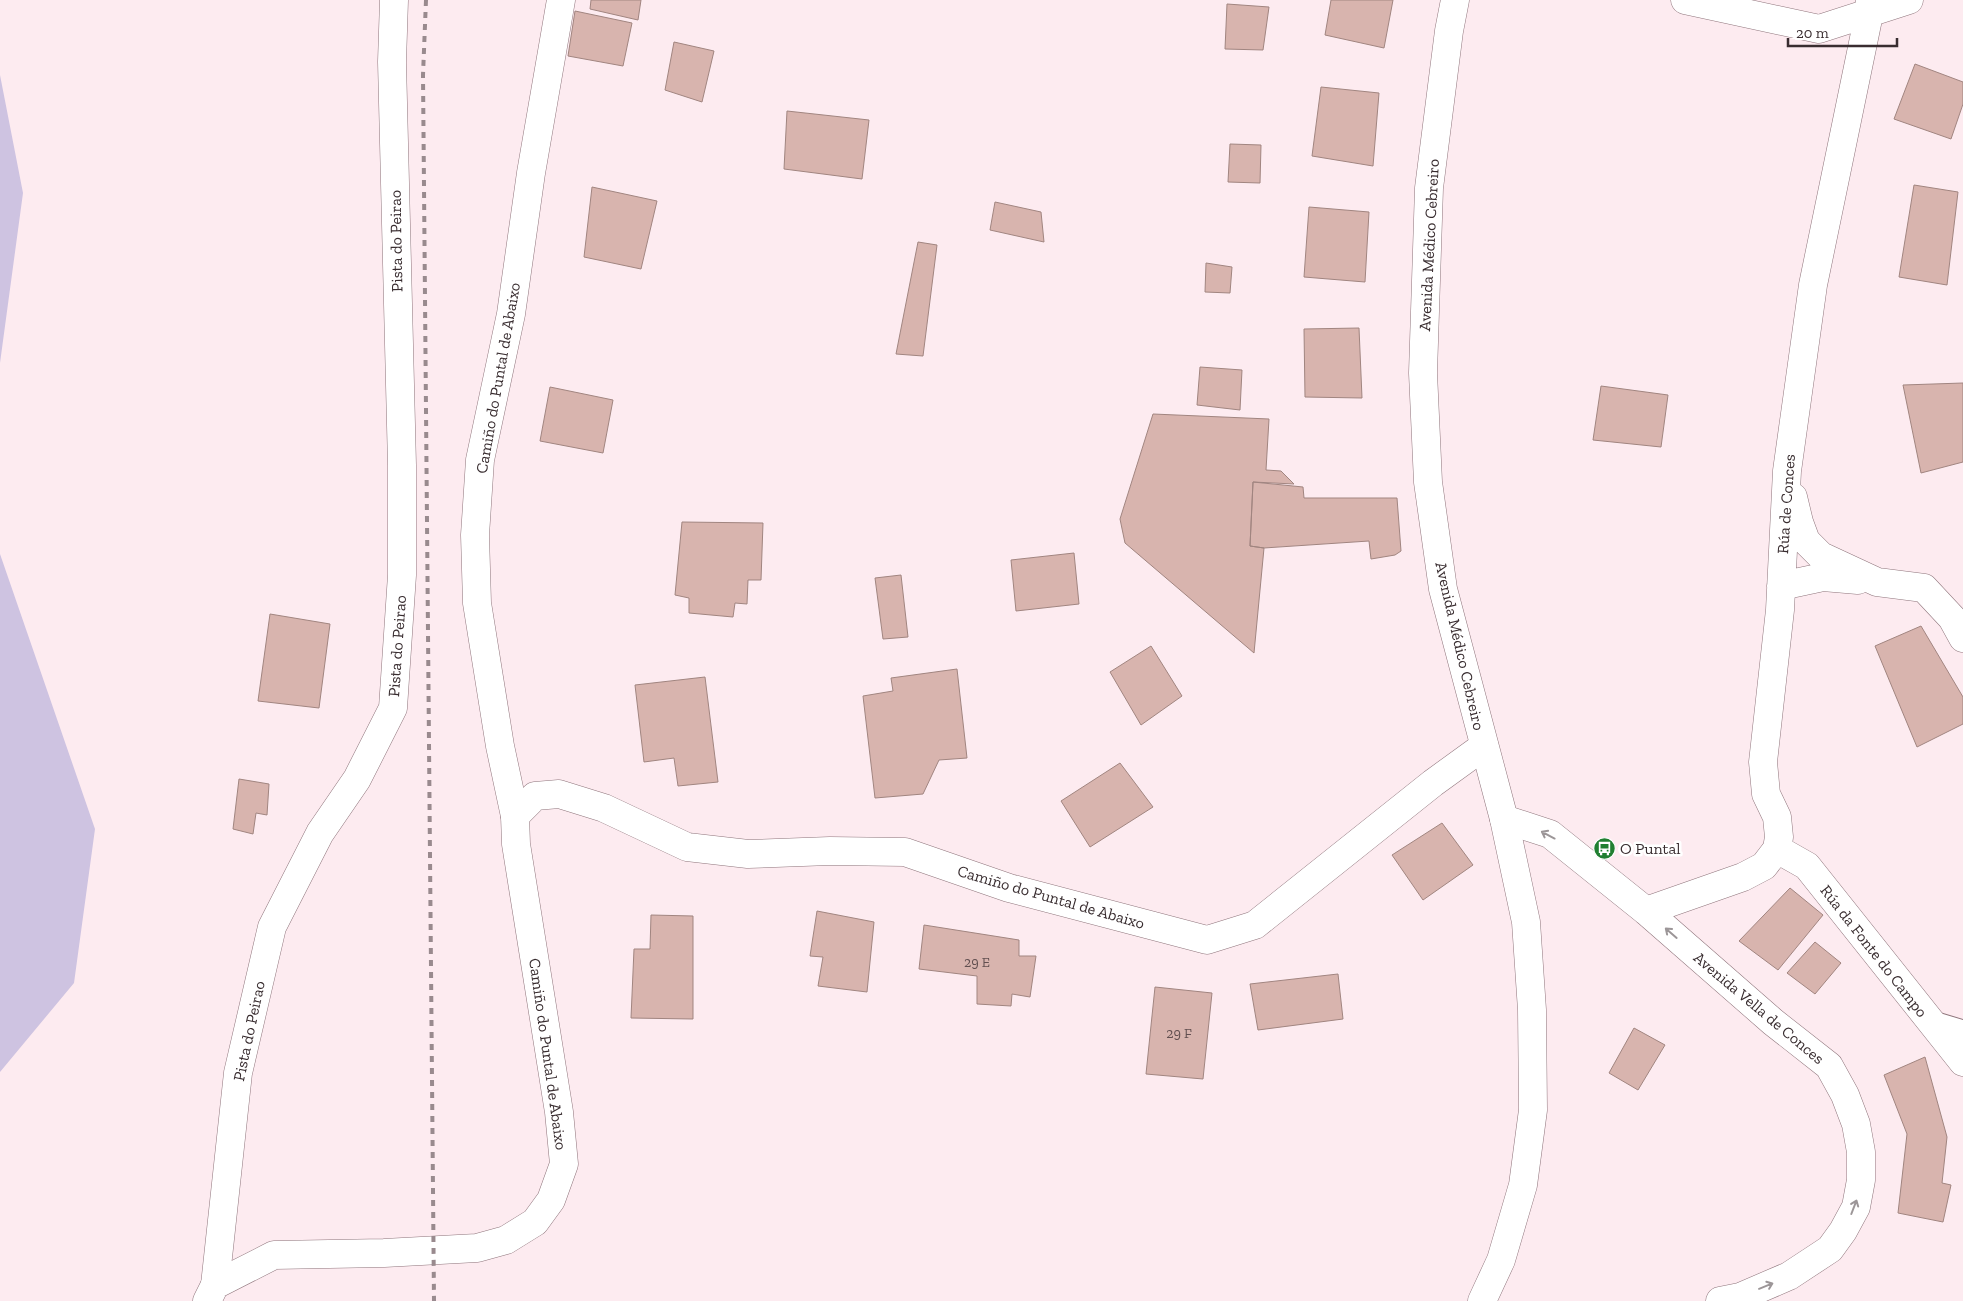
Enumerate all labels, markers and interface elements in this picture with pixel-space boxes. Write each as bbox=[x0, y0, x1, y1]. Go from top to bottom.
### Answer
scale bar bbox=[1788, 15, 1897, 47]
text: 20 m bbox=[1796, 24, 1829, 42]
street label: Avenida Médico Cebreiro bbox=[1415, 158, 1443, 332]
street label: Pista do Peirao bbox=[386, 190, 406, 292]
street label: Camiño do Puntal de Abaixo bbox=[472, 281, 524, 475]
street label: Rúa de Conces bbox=[1773, 454, 1799, 554]
street label: Avenida Médico Cebreiro bbox=[1431, 560, 1489, 732]
street label: Pista do Peirao bbox=[384, 594, 410, 698]
one-way arrow bbox=[1541, 830, 1556, 840]
bus stop icon: O Puntal bbox=[1592, 836, 1616, 860]
place label: O Puntal bbox=[1620, 839, 1681, 858]
street label: Camiño do Puntal de Abaixo bbox=[955, 861, 1147, 933]
street label: Rúa da Fonte do Campo bbox=[1816, 881, 1932, 1021]
one-way arrow bbox=[1665, 927, 1678, 939]
street label: Avenida Vella de Conces bbox=[1690, 948, 1828, 1068]
house number: 29 E bbox=[964, 954, 990, 971]
street label: Camiño do Puntal de Abaixo bbox=[525, 957, 571, 1151]
street label: Pista do Peirao bbox=[229, 979, 269, 1083]
house number: 29 F bbox=[1166, 1025, 1192, 1042]
one-way arrow bbox=[1850, 1200, 1859, 1215]
one-way arrow bbox=[1758, 1281, 1773, 1290]

